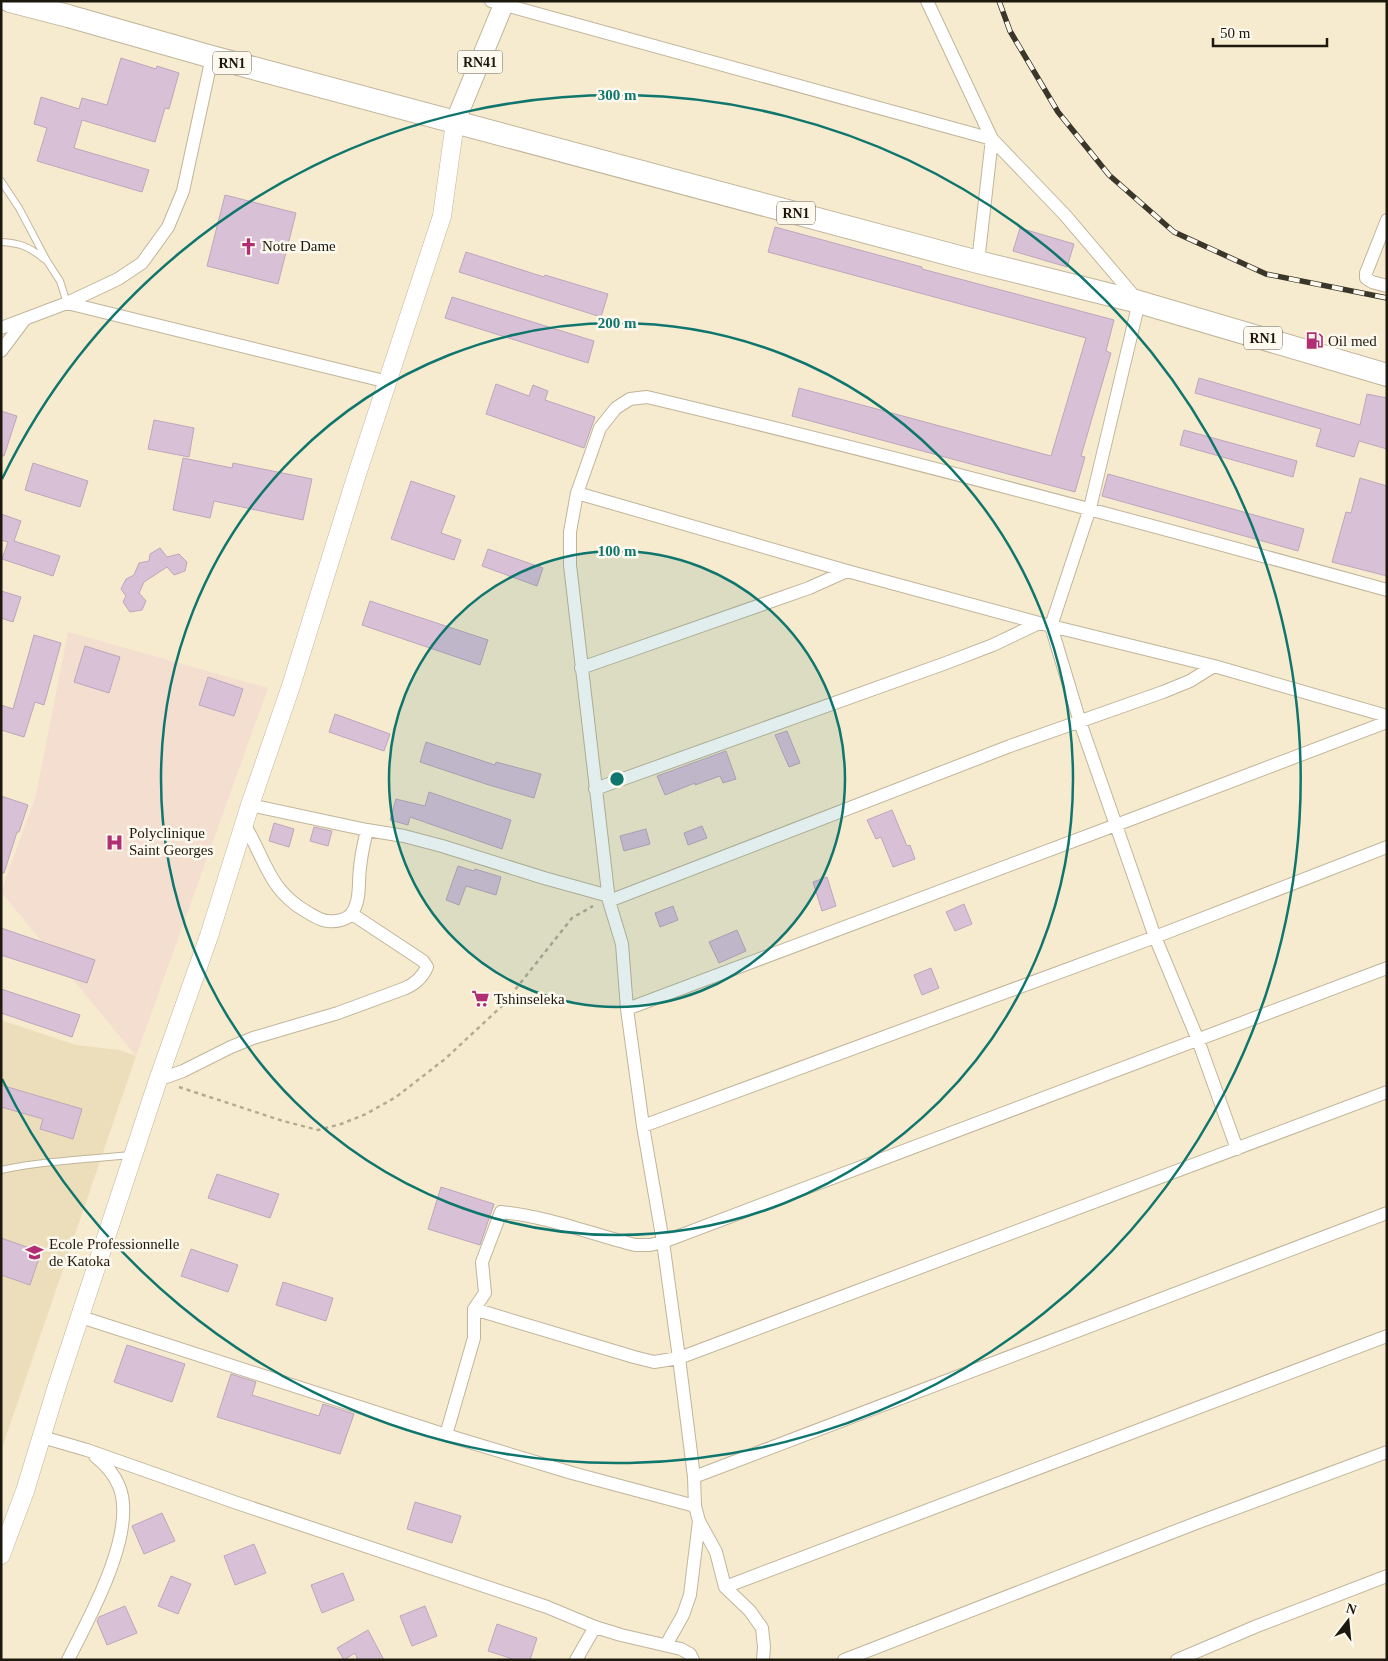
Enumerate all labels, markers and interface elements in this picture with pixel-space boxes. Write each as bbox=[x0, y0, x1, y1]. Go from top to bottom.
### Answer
scale bar bbox=[1213, 15, 1327, 47]
text: 50 m bbox=[1220, 25, 1251, 41]
road number: RN41 bbox=[458, 51, 502, 74]
road number: RN1 bbox=[213, 52, 251, 74]
text: 300 m bbox=[598, 87, 637, 103]
road number: RN1 bbox=[777, 202, 815, 224]
church icon: Notre Dame bbox=[238, 236, 258, 256]
place label: Notre Dame bbox=[262, 238, 336, 254]
text: 200 m bbox=[598, 315, 637, 331]
road number: RN1 bbox=[1244, 326, 1282, 349]
fuel station icon: Oil med bbox=[1304, 331, 1324, 351]
place label: Oil med bbox=[1328, 333, 1377, 349]
text: 100 m bbox=[598, 543, 637, 559]
centre of rings bbox=[608, 770, 626, 788]
place label: Polyclinique Saint Georges bbox=[129, 825, 213, 858]
hospital icon: Polyclinique Saint Georges bbox=[105, 832, 125, 852]
supermarket icon: Tshinseleka bbox=[470, 989, 490, 1009]
place label: Tshinseleka bbox=[494, 991, 565, 1007]
place label: Ecole Professionnelle de Katoka bbox=[49, 1236, 180, 1269]
school or university icon: Ecole Professionnelle de Katoka bbox=[25, 1243, 45, 1263]
north arrow bbox=[1323, 1596, 1373, 1646]
text: N bbox=[1345, 1600, 1358, 1618]

